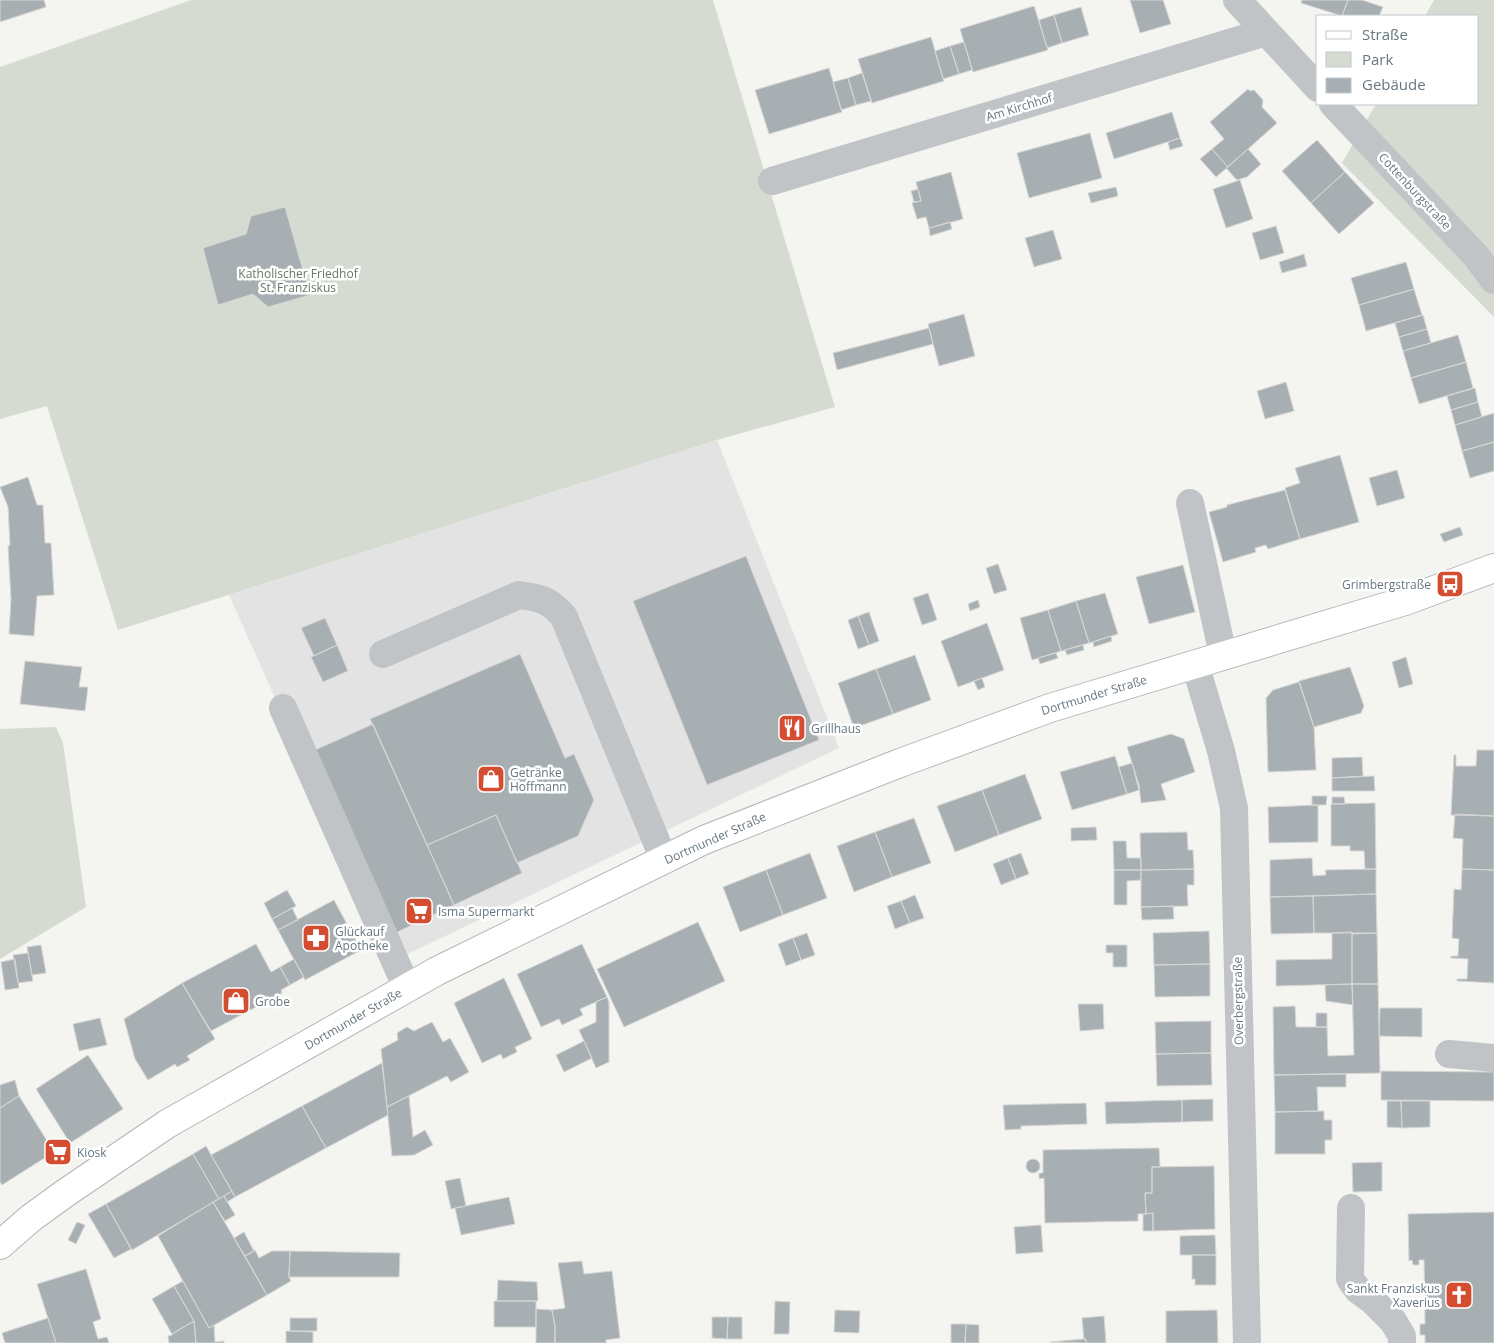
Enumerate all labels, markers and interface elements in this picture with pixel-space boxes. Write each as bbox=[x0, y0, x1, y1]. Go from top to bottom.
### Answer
legend bbox=[1316, 15, 1479, 105]
text: Straße bbox=[1362, 24, 1408, 44]
text: Park bbox=[1362, 49, 1393, 69]
text: Gebäude bbox=[1362, 74, 1426, 94]
street label: Am Kirchhof bbox=[984, 89, 1055, 125]
street label: Cottenburgstraße bbox=[1375, 149, 1455, 233]
park label: Katholischer Friedhof St. Franziskus bbox=[238, 265, 359, 296]
bus stop icon: Grimbergstraße bbox=[1435, 569, 1465, 599]
place label: Grimbergstraße bbox=[1342, 576, 1431, 593]
street label: Dortmunder Straße bbox=[1039, 671, 1149, 719]
restaurant icon: Grillhaus bbox=[777, 713, 807, 743]
place label: Grillhaus bbox=[811, 720, 861, 737]
shop icon: Getränke Hoffmann bbox=[476, 764, 506, 794]
place label: Getränke Hoffmann bbox=[510, 764, 567, 795]
street label: Dortmunder Straße bbox=[661, 808, 769, 868]
supermarket icon: Isma Supermarkt bbox=[404, 896, 434, 926]
place label: Isma Supermarkt bbox=[438, 903, 534, 920]
pharmacy icon: Glückauf Apotheke bbox=[301, 923, 331, 953]
place label: Glückauf Apotheke bbox=[335, 923, 389, 954]
street label: Overbergstraße bbox=[1229, 956, 1247, 1045]
street label: Dortmunder Straße bbox=[301, 984, 405, 1054]
shop icon: Grobe bbox=[221, 986, 251, 1016]
place label: Grobe bbox=[255, 993, 290, 1010]
supermarket icon: Kiosk bbox=[43, 1137, 73, 1167]
place label: Kiosk bbox=[77, 1144, 107, 1161]
place label: Sankt Franziskus Xaverius bbox=[1347, 1280, 1440, 1311]
church icon: Sankt Franziskus Xaverius bbox=[1444, 1280, 1474, 1310]

